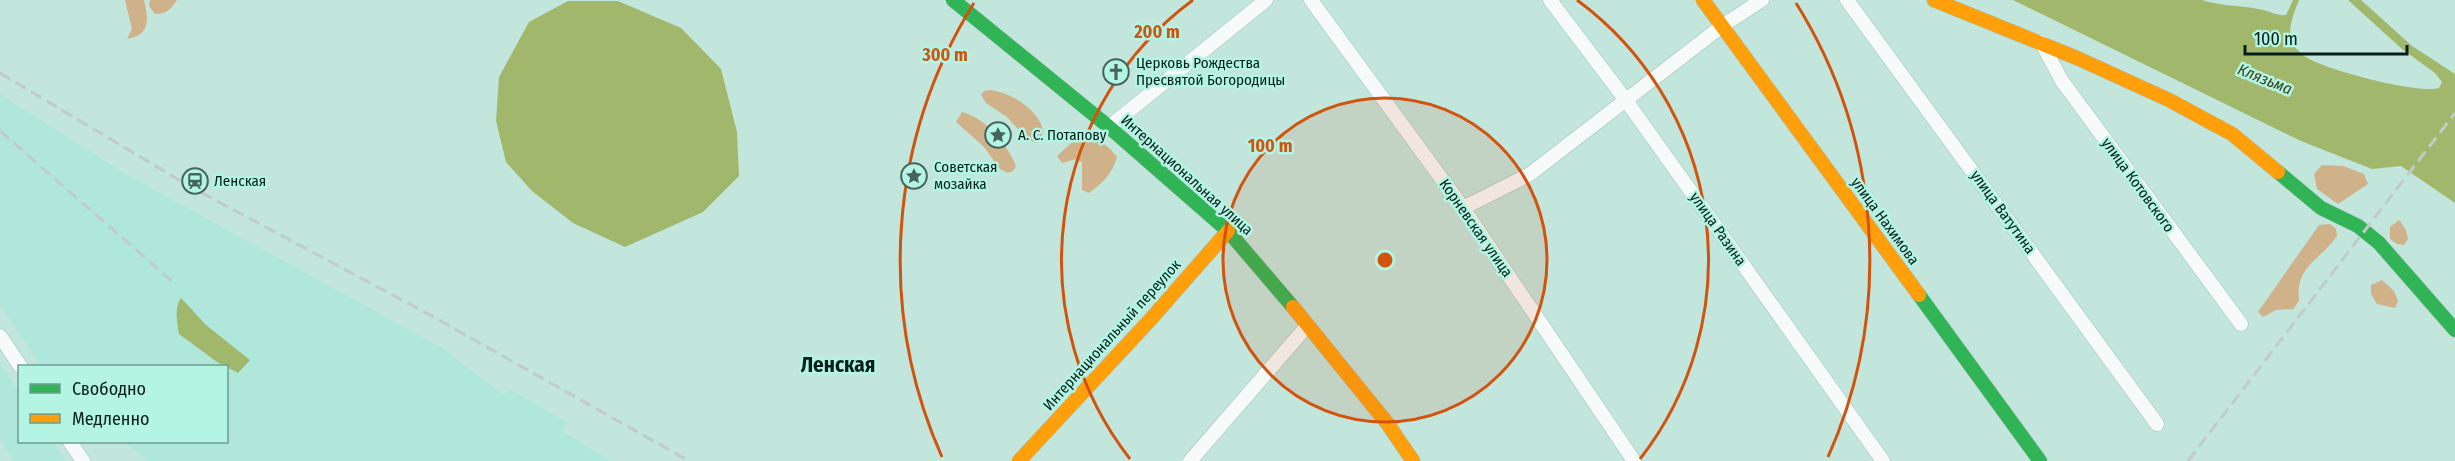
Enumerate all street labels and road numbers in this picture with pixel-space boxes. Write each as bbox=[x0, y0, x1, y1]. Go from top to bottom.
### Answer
street label: Интернациональная улица bbox=[1117, 111, 1257, 239]
street label: улица Котовского bbox=[2098, 134, 2178, 236]
street label: улица Ватутина bbox=[1967, 167, 2039, 257]
street label: улица Нахимова bbox=[1847, 174, 1923, 268]
street label: Корневская улица bbox=[1435, 175, 1517, 281]
street label: улица Разина bbox=[1686, 189, 1750, 269]
street label: Интернациональный переулок bbox=[1039, 256, 1185, 414]

